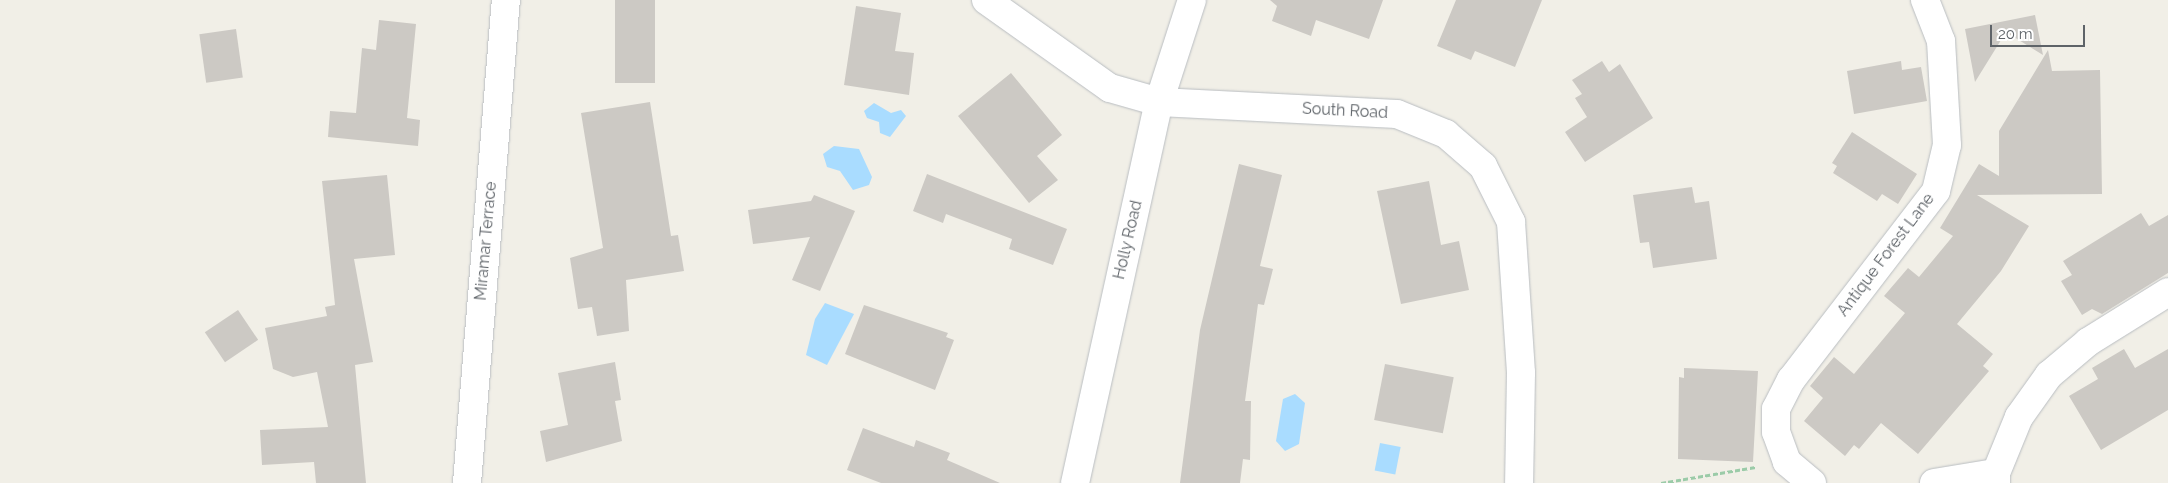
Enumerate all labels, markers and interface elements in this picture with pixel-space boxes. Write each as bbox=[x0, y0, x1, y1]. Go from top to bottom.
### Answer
scale bar bbox=[1993, 15, 2088, 47]
text: 20 m bbox=[1998, 25, 2033, 43]
street label: South Road bbox=[1302, 99, 1388, 123]
street label: Miramar Terrace bbox=[471, 180, 501, 302]
street label: Antique Forest Lane bbox=[1834, 190, 1938, 320]
street label: Holly Road bbox=[1110, 198, 1146, 282]

